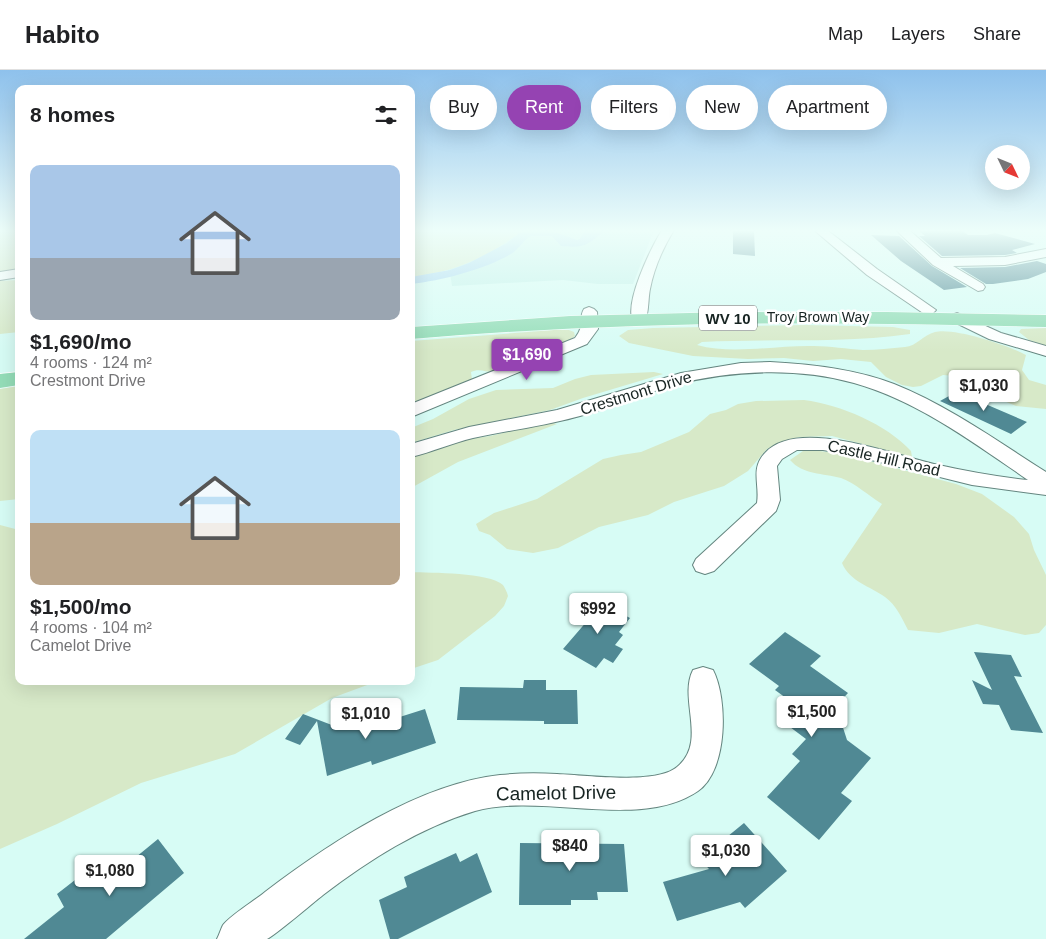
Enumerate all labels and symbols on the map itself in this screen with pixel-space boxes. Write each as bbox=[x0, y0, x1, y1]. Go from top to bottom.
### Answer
north arrow bbox=[985, 145, 1030, 190]
road number: WV 10 bbox=[699, 306, 757, 330]
street label: Troy Brown Way bbox=[767, 309, 869, 325]
pin: $1,690 bbox=[486, 338, 568, 381]
street label: Crestmont Drive bbox=[578, 368, 694, 418]
pin: $1,030 bbox=[943, 370, 1025, 412]
street label: Castle Hill Road bbox=[826, 437, 942, 479]
pin: $992 bbox=[568, 592, 628, 635]
pin: $1,500 bbox=[771, 696, 853, 738]
pin: $1,010 bbox=[325, 698, 407, 740]
street label: Camelot Drive bbox=[496, 781, 616, 805]
pin: $840 bbox=[540, 830, 600, 872]
pin: $1,030 bbox=[685, 834, 767, 877]
pin: $1,080 bbox=[69, 854, 151, 897]

